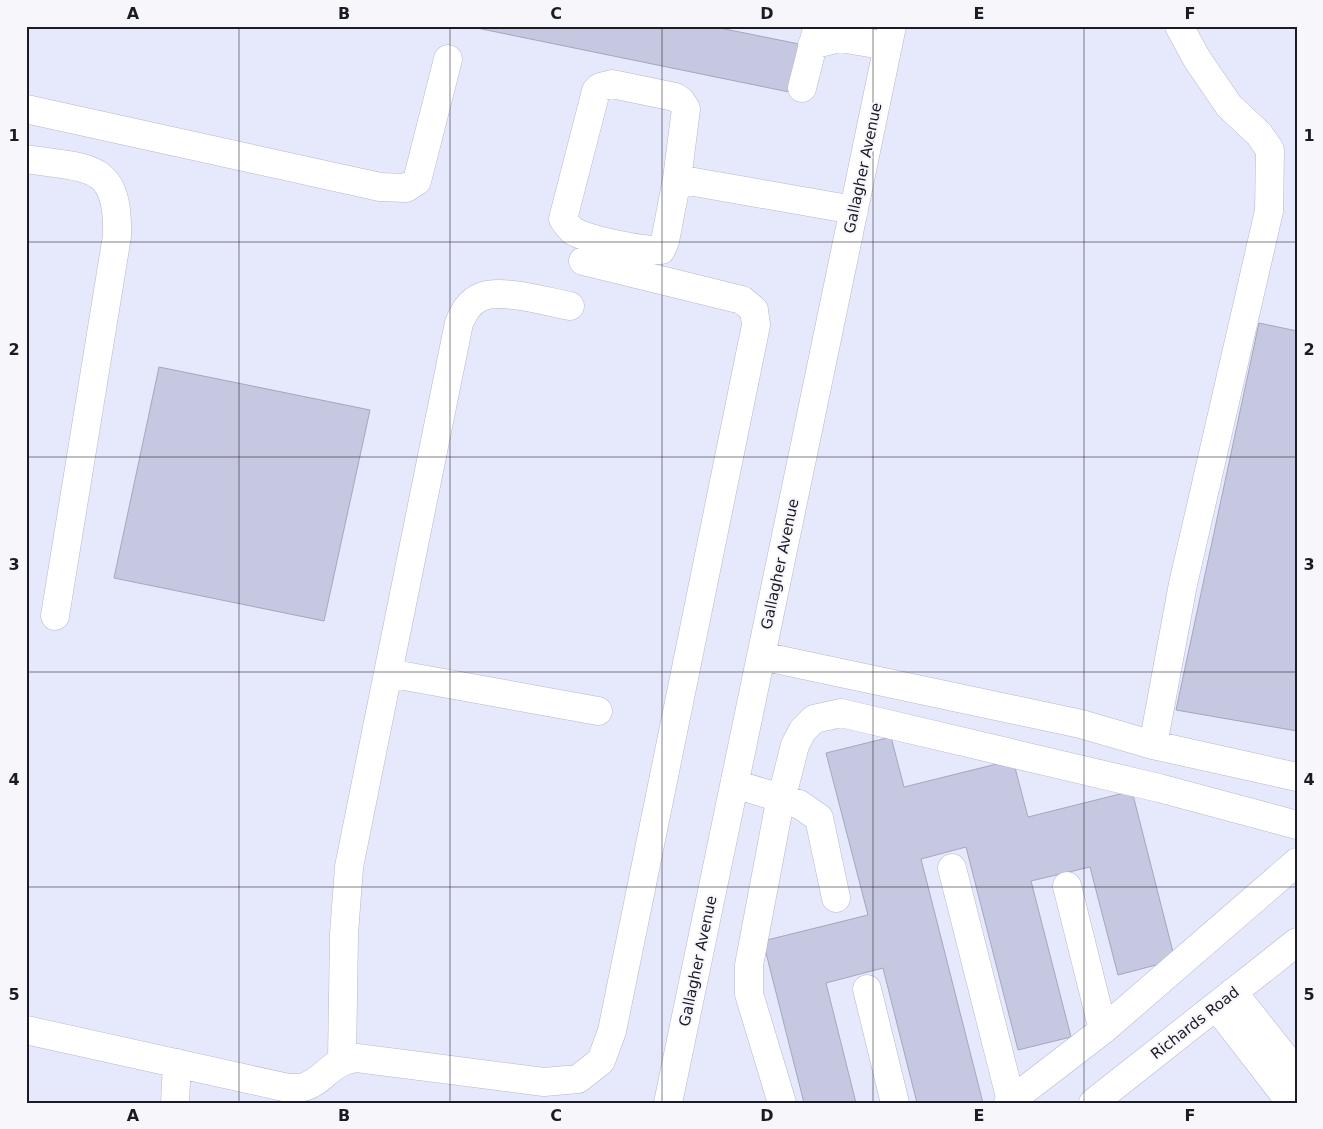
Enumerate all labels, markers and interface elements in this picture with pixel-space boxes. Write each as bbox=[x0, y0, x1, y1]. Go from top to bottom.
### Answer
text: A bbox=[127, 4, 140, 23]
text: B bbox=[338, 4, 350, 23]
text: C bbox=[550, 4, 562, 23]
text: D bbox=[760, 4, 774, 23]
text: E bbox=[974, 4, 984, 23]
text: F bbox=[1185, 4, 1195, 23]
street label: Gallagher Avenue bbox=[840, 101, 886, 235]
text: 1 bbox=[8, 126, 20, 145]
text: 1 bbox=[1303, 126, 1315, 145]
text: 2 bbox=[8, 340, 20, 359]
text: 2 bbox=[1303, 340, 1315, 359]
street label: Gallagher Avenue bbox=[757, 497, 803, 631]
text: 3 bbox=[8, 555, 20, 574]
text: 3 bbox=[1303, 555, 1315, 574]
text: 4 bbox=[8, 770, 20, 789]
text: 4 bbox=[1303, 770, 1315, 789]
street label: Gallagher Avenue bbox=[675, 894, 721, 1028]
street label: Richards Road bbox=[1147, 983, 1243, 1063]
text: 5 bbox=[8, 985, 20, 1004]
text: 5 bbox=[1303, 985, 1315, 1004]
text: A bbox=[127, 1106, 140, 1125]
text: B bbox=[338, 1106, 350, 1125]
text: C bbox=[550, 1106, 562, 1125]
text: D bbox=[760, 1106, 774, 1125]
text: E bbox=[974, 1106, 984, 1125]
text: F bbox=[1185, 1106, 1195, 1125]

